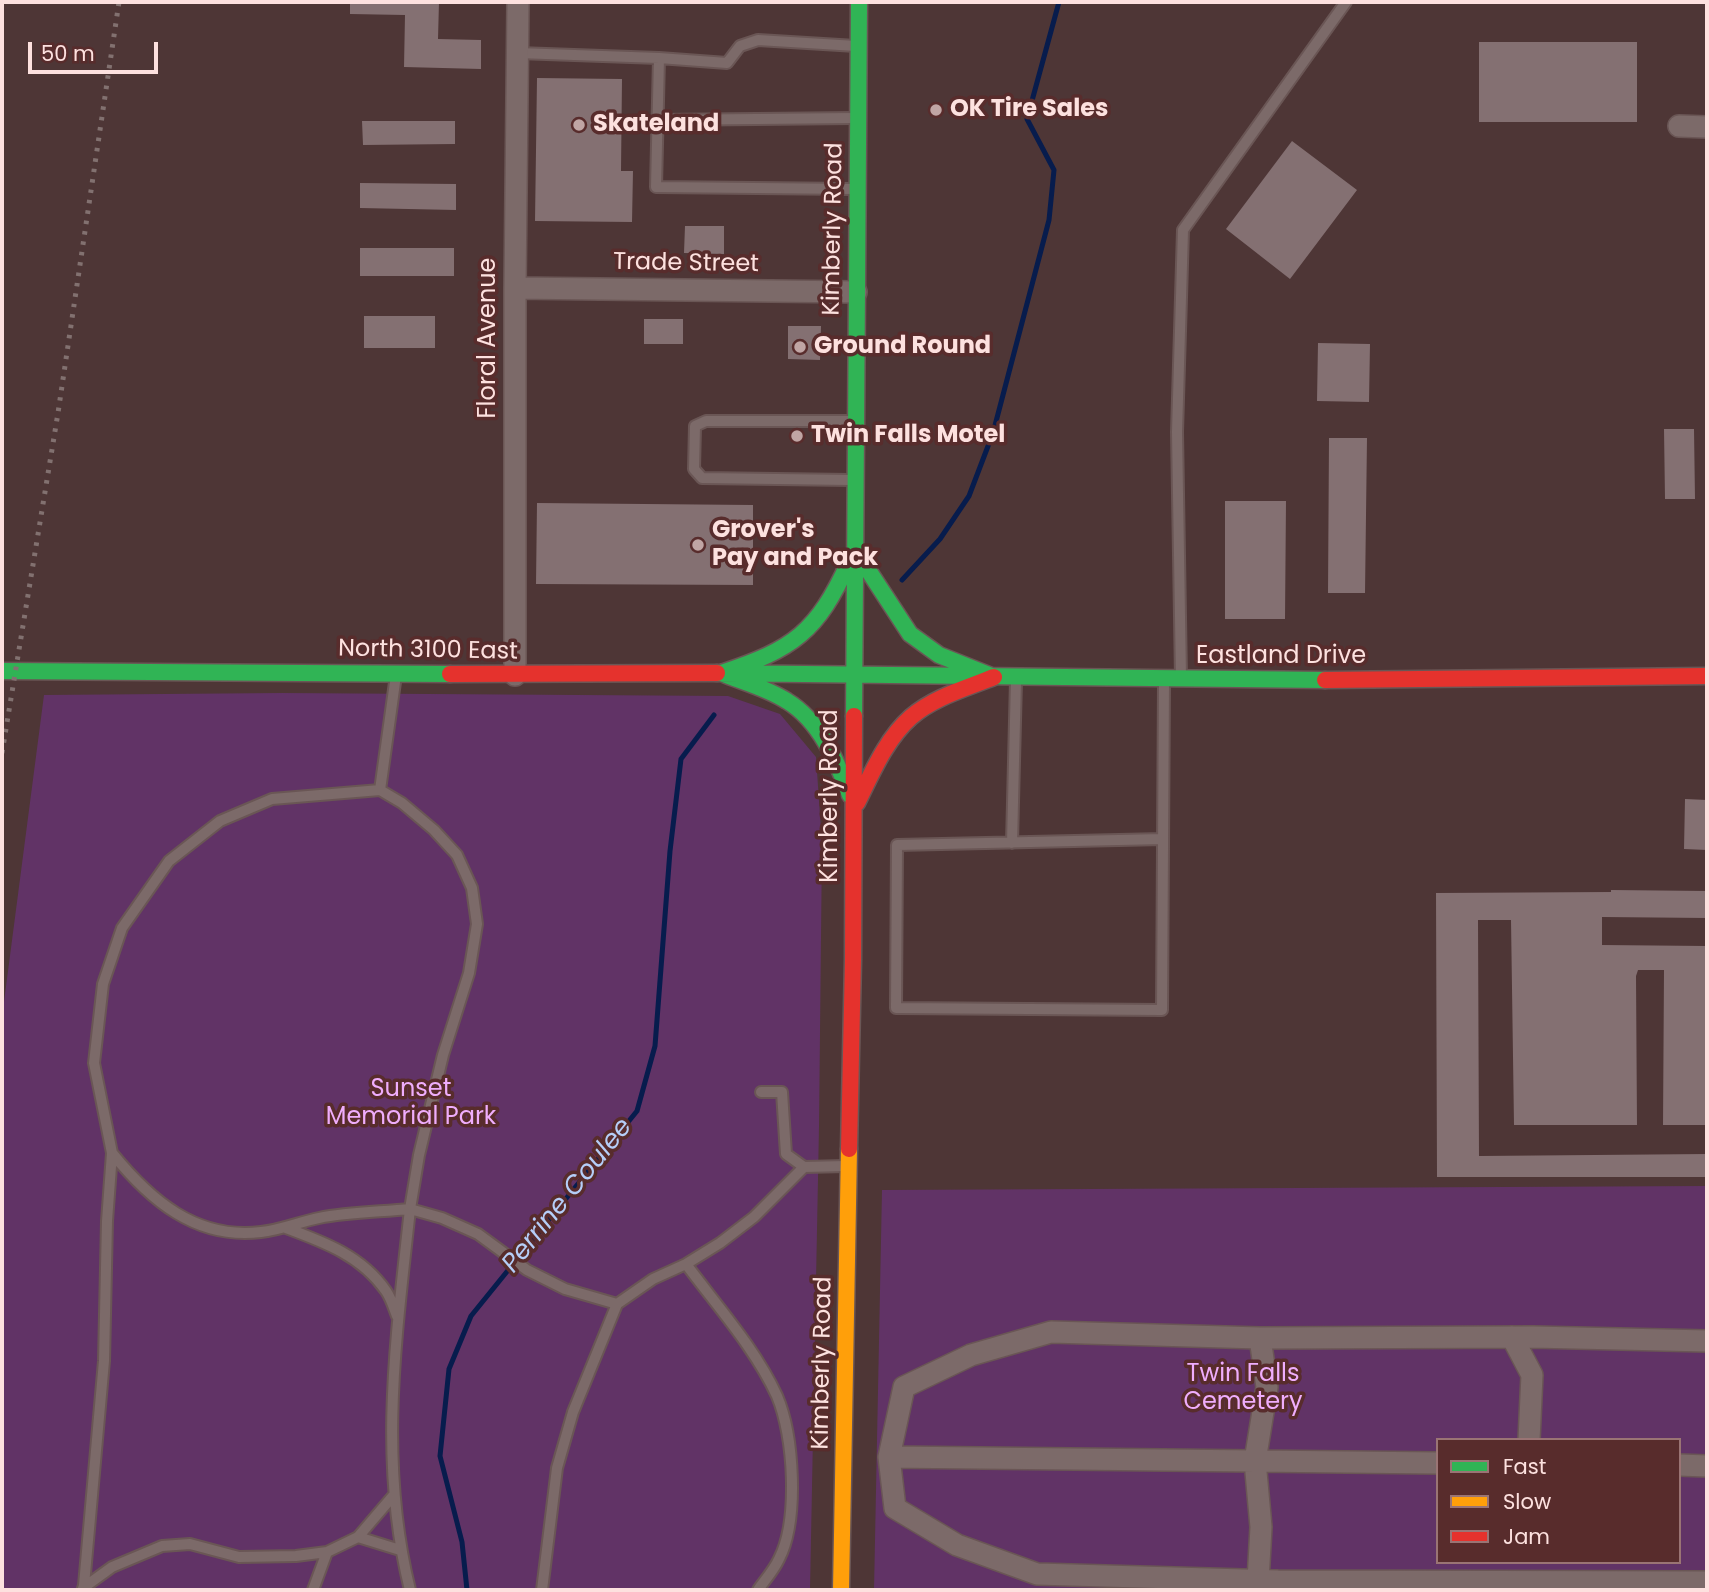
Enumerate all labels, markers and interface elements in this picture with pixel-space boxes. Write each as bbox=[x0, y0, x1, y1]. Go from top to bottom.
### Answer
scale bar bbox=[32, 28, 161, 72]
text: 50 m bbox=[41, 39, 95, 68]
place label: OK Tire Sales bbox=[950, 96, 1108, 124]
marker: OK Tire Sales bbox=[928, 102, 944, 118]
place label: Skateland bbox=[593, 111, 719, 139]
marker: Skateland bbox=[571, 117, 587, 133]
street label: Kimberly Road bbox=[818, 142, 850, 316]
street label: Trade Street bbox=[613, 248, 759, 280]
street label: Floral Avenue bbox=[475, 258, 503, 418]
place label: Ground Round bbox=[814, 333, 991, 361]
marker: Ground Round bbox=[792, 339, 808, 355]
place label: Twin Falls Motel bbox=[811, 422, 1005, 450]
marker: Twin Falls Motel bbox=[789, 428, 805, 444]
place label: Grover's Pay and Pack bbox=[712, 517, 878, 573]
marker: Grover's Pay and Pack bbox=[690, 537, 706, 553]
street label: North 3100 East bbox=[338, 635, 518, 667]
street label: Eastland Drive bbox=[1196, 643, 1366, 671]
street label: Kimberly Road bbox=[817, 709, 845, 883]
park label: Sunset Memorial Park bbox=[326, 1076, 496, 1132]
water label: Perrine Coulee bbox=[496, 1113, 640, 1279]
street label: Kimberly Road bbox=[807, 1276, 839, 1450]
park label: Twin Falls Cemetery bbox=[1183, 1361, 1303, 1417]
legend bbox=[1436, 1438, 1681, 1564]
text: Fast bbox=[1503, 1452, 1546, 1481]
text: Slow bbox=[1503, 1487, 1551, 1516]
text: Jam bbox=[1503, 1522, 1550, 1551]

